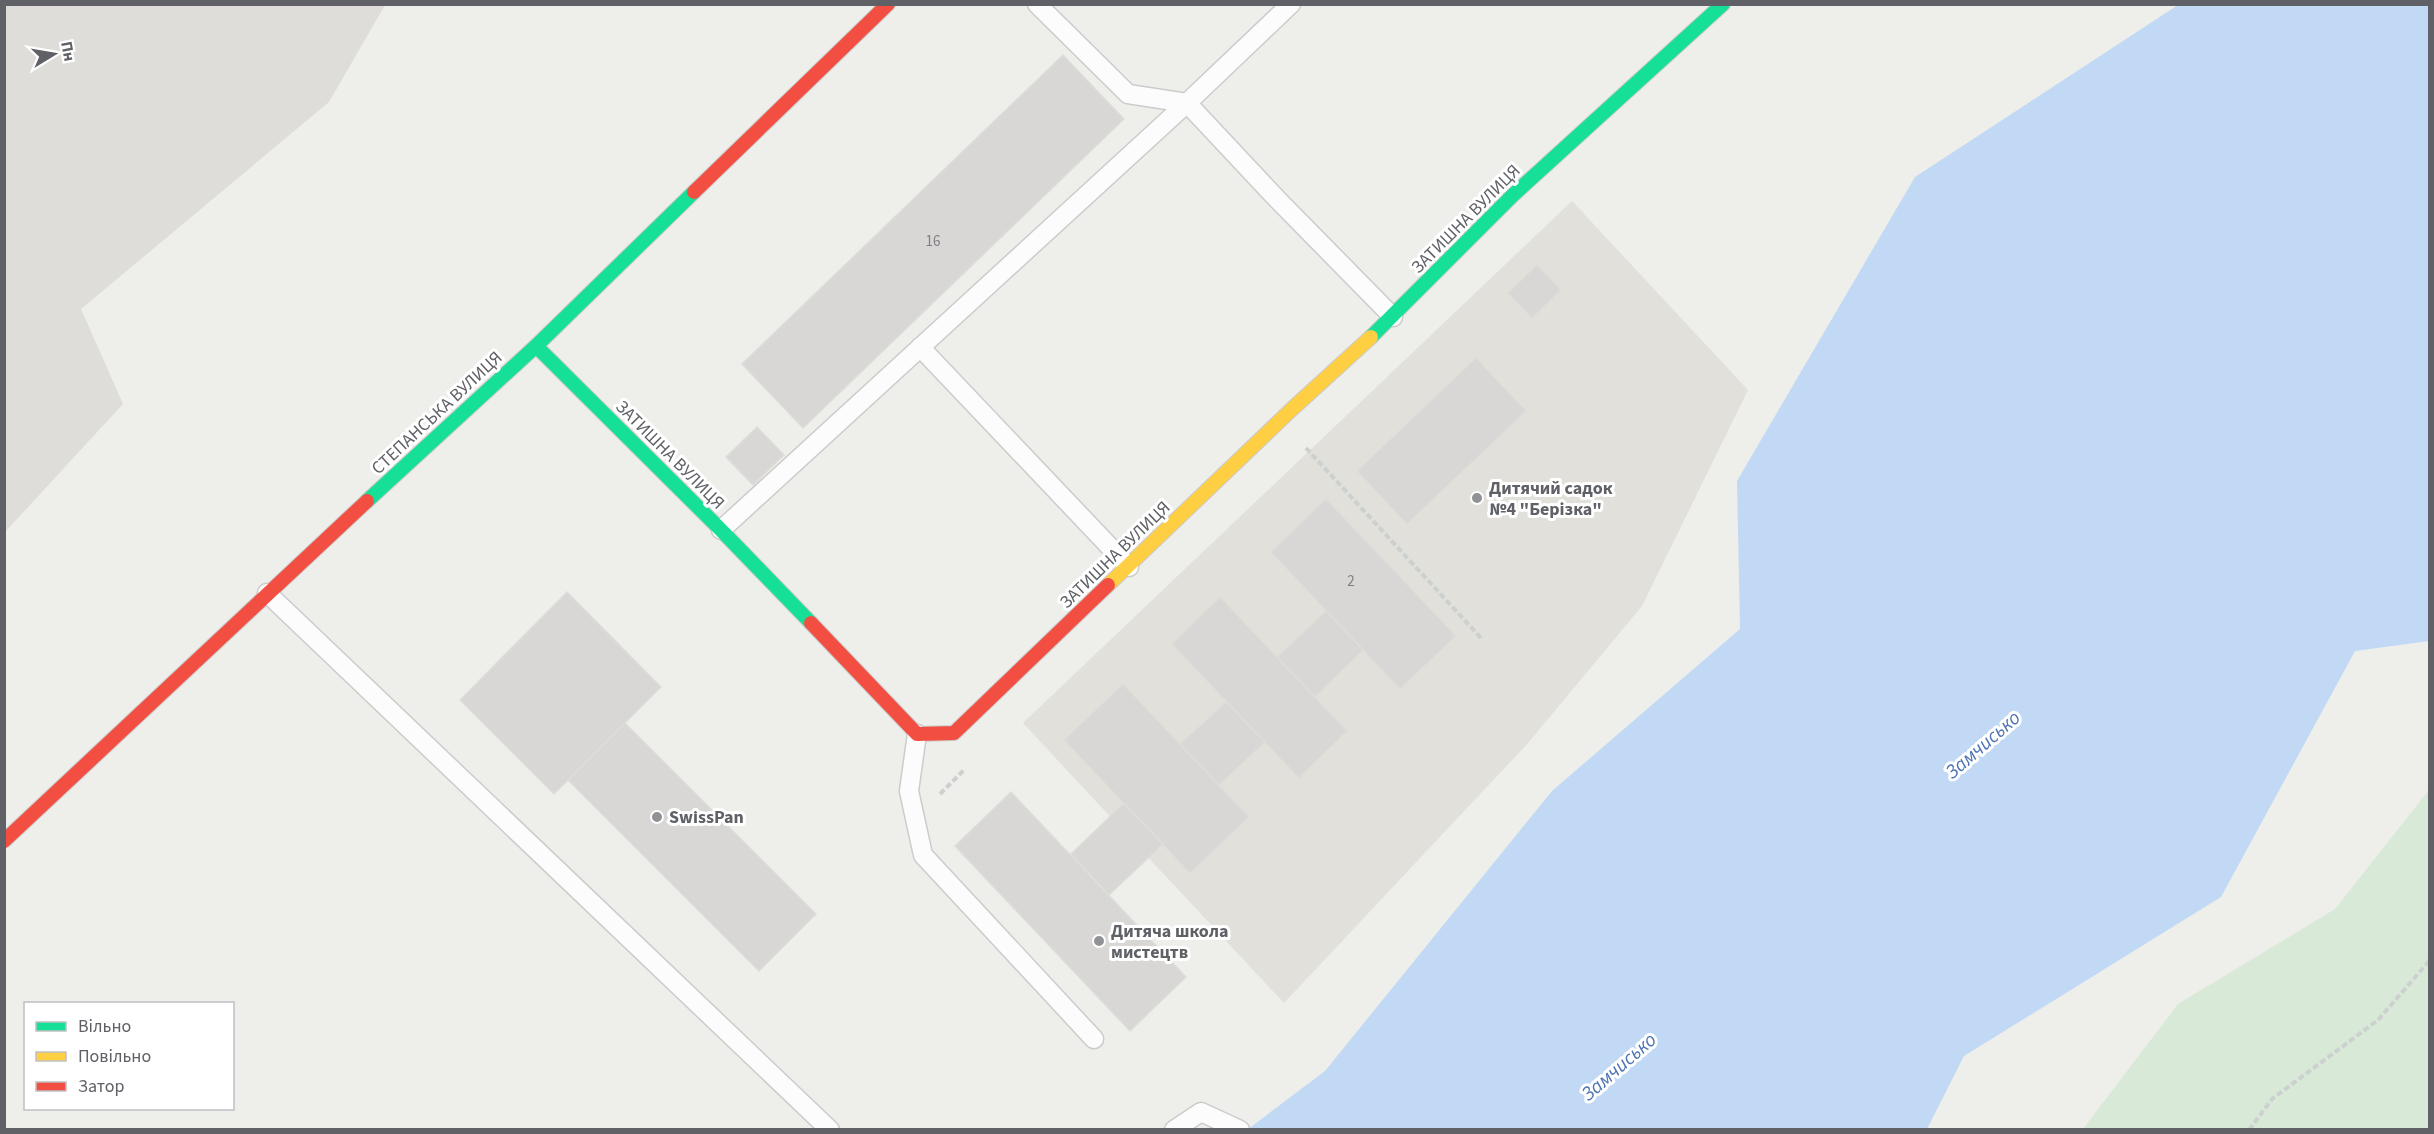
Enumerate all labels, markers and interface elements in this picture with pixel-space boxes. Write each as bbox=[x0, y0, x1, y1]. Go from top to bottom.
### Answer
north arrow bbox=[24, 24, 84, 84]
text: Пн bbox=[55, 39, 80, 63]
street label: ЗАТИШНА ВУЛИЦЯ bbox=[1406, 159, 1526, 279]
house number: 16 bbox=[926, 231, 940, 252]
street label: СТЕПАНСЬКА ВУЛИЦЯ bbox=[366, 346, 508, 480]
street label: ЗАТИШНА ВУЛИЦЯ bbox=[610, 395, 730, 515]
place label: Дитячий садок №4 "Берізка" bbox=[1489, 476, 1613, 522]
marker: Дитячий садок №4 "Берізка" bbox=[1470, 491, 1484, 505]
street label: ЗАТИШНА ВУЛИЦЯ bbox=[1054, 496, 1176, 614]
house number: 2 bbox=[1347, 571, 1355, 592]
water label: Замчисько bbox=[1939, 704, 2027, 786]
place label: SwissPan bbox=[669, 805, 744, 830]
marker: SwissPan bbox=[650, 810, 664, 824]
place label: Дитяча школа мистецтв bbox=[1111, 919, 1229, 965]
marker: Дитяча школа мистецтв bbox=[1092, 934, 1106, 948]
legend bbox=[24, 1002, 234, 1110]
text: Вільно bbox=[78, 1014, 131, 1039]
water label: Замчисько bbox=[1575, 1026, 1663, 1108]
text: Повільно bbox=[78, 1044, 151, 1069]
text: Затор bbox=[78, 1074, 125, 1099]

